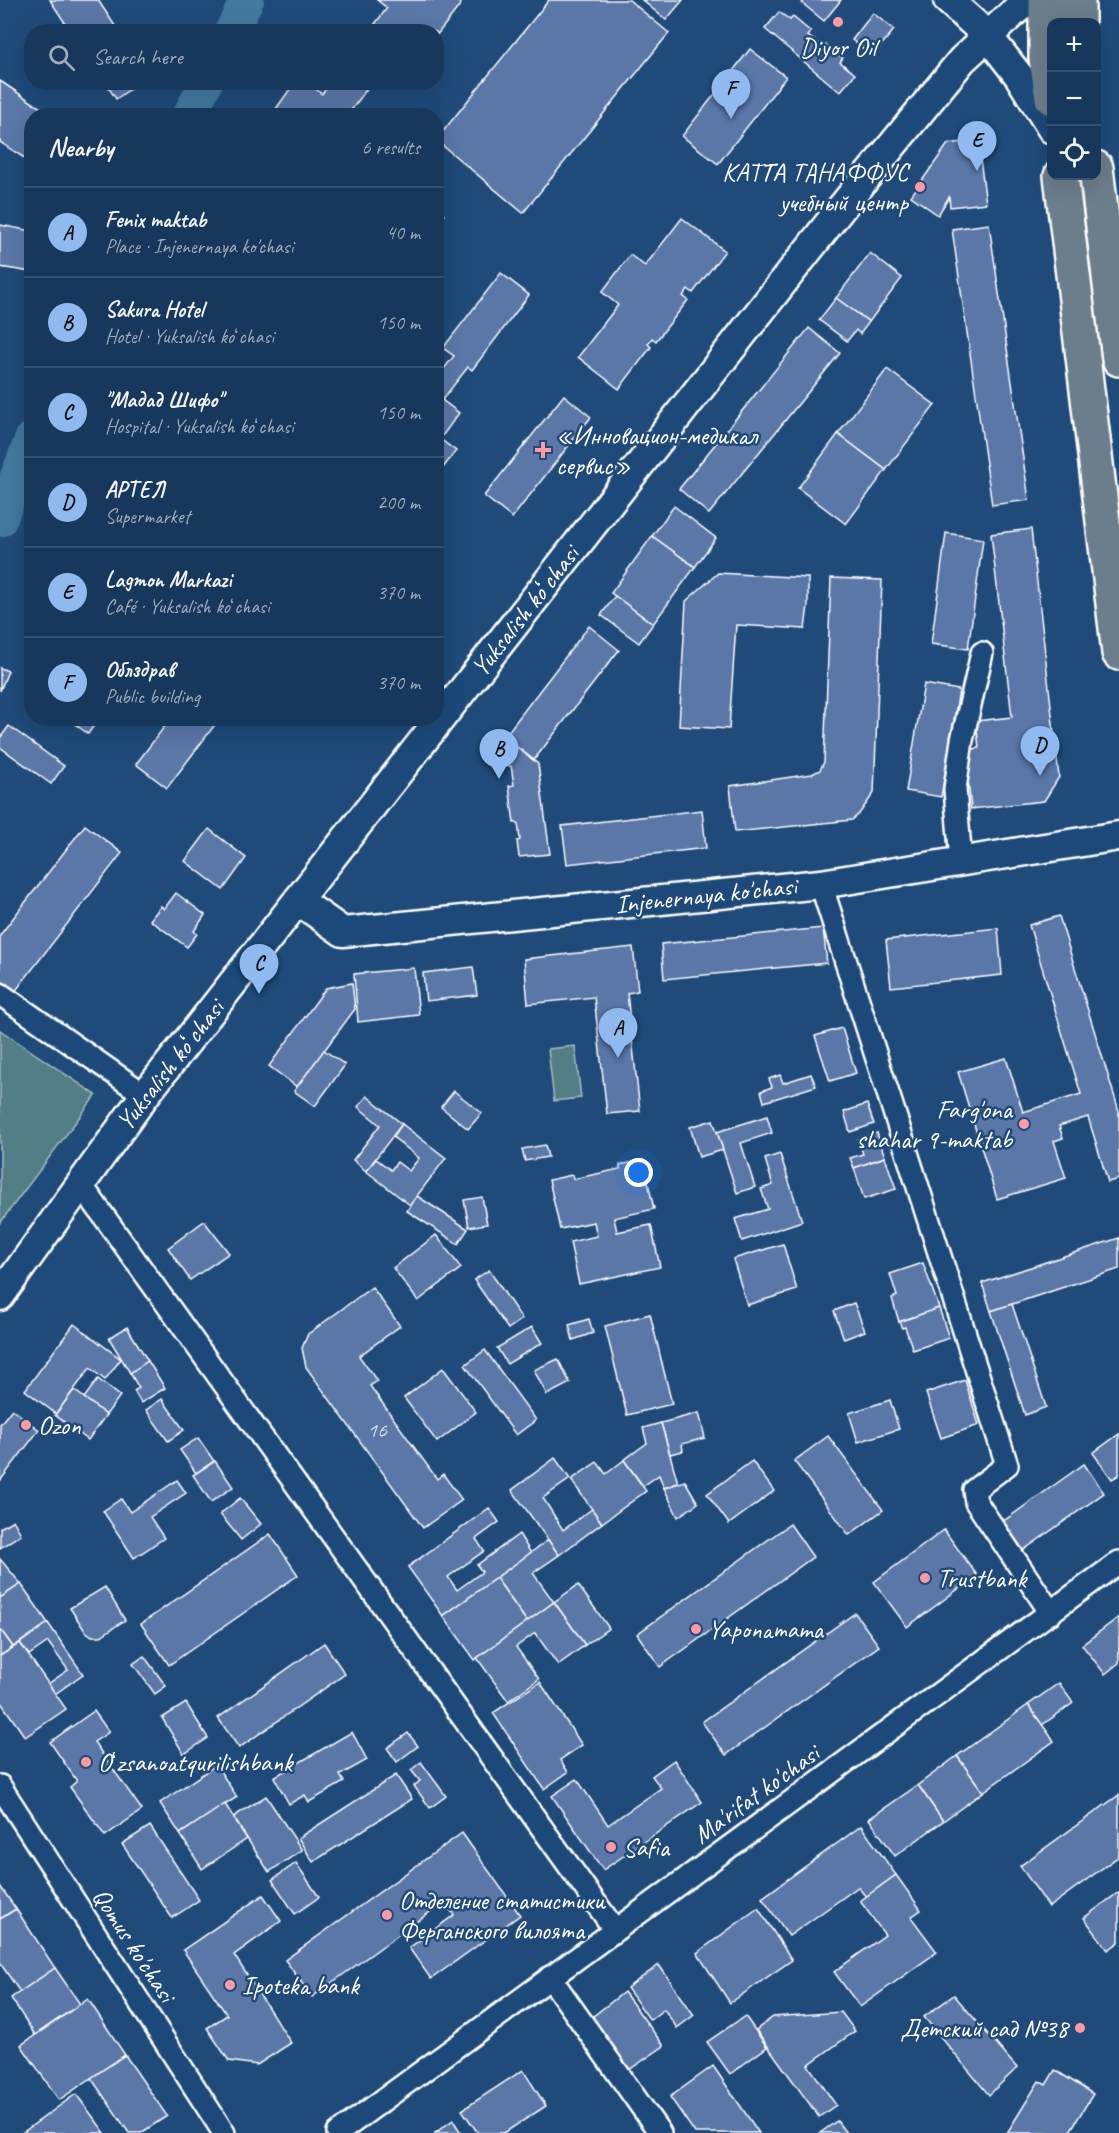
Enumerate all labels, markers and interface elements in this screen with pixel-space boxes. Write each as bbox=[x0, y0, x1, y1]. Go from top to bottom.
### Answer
marker: Diyor Oil bbox=[831, 15, 845, 29]
map controls bbox=[1047, 18, 1101, 180]
button: + bbox=[1047, 18, 1101, 72]
search box bbox=[24, 24, 444, 90]
place label: Diyor Oil bbox=[800, 31, 881, 64]
icon: search bbox=[45, 41, 78, 74]
text: Search here bbox=[93, 43, 183, 71]
pin: F bbox=[712, 70, 750, 119]
button: − bbox=[1047, 72, 1101, 126]
pin: E bbox=[958, 122, 996, 171]
button: locate bbox=[1047, 126, 1101, 180]
text: Nearby bbox=[48, 131, 113, 164]
text: 6 results bbox=[361, 135, 420, 160]
place label: КАТТА ТАНАФФУС учебный центр bbox=[722, 156, 911, 219]
marker: КАТТА ТАНАФФУС учебный центр bbox=[913, 180, 927, 194]
text: Fenix maktab bbox=[105, 206, 206, 234]
text: A bbox=[62, 220, 73, 245]
text: 40 m bbox=[386, 220, 420, 245]
text: Place · Injenernaya ko'chasi bbox=[105, 234, 293, 259]
text: Sakura Hotel bbox=[105, 296, 203, 324]
text: B bbox=[62, 310, 73, 335]
text: 150 m bbox=[377, 310, 420, 335]
text: Hotel · Yuksalish koʻchasi bbox=[105, 324, 274, 349]
text: "Мадад Шифо" bbox=[105, 386, 222, 414]
text: C bbox=[63, 400, 72, 425]
text: 150 m bbox=[377, 400, 420, 425]
text: Hospital · Yuksalish koʻchasi bbox=[105, 414, 294, 439]
place label: «Инновацион-медикал сервис» bbox=[556, 419, 759, 482]
marker: «Инновацион-медикал сервис» bbox=[534, 441, 552, 459]
text: АРТЕЛ bbox=[105, 476, 165, 504]
text: D bbox=[62, 490, 73, 515]
text: 200 m bbox=[377, 490, 420, 515]
text: Supermarket bbox=[105, 504, 190, 529]
street label: Yuksalish koʻchasi bbox=[464, 537, 588, 683]
text: Lagmon Markazi bbox=[105, 566, 232, 594]
text: E bbox=[62, 580, 73, 605]
text: 370 m bbox=[377, 580, 420, 605]
text: Café · Yuksalish koʻchasi bbox=[105, 594, 270, 619]
text: Облздрав bbox=[105, 656, 174, 684]
text: F bbox=[63, 670, 72, 695]
text: 370 m bbox=[377, 670, 420, 695]
text: Public building bbox=[105, 684, 200, 709]
pin: D bbox=[1020, 726, 1060, 776]
pin: B bbox=[480, 730, 518, 779]
street label: Injenernaya ko'chasi bbox=[614, 869, 801, 921]
pin: C bbox=[240, 944, 278, 994]
street label: Yuksalish koʻchasi bbox=[109, 991, 233, 1137]
pin: A bbox=[598, 1008, 638, 1058]
place label: Farg'ona shahar 9-maktab bbox=[856, 1093, 1014, 1156]
marker: Farg'ona shahar 9-maktab bbox=[1017, 1117, 1031, 1131]
your location bbox=[624, 1158, 653, 1187]
place label: Ozon bbox=[38, 1409, 81, 1442]
house number: 16 bbox=[367, 1416, 388, 1444]
marker: Ozon bbox=[19, 1418, 33, 1432]
place label: Trustbank bbox=[937, 1562, 1029, 1595]
marker: Trustbank bbox=[918, 1571, 932, 1585]
place label: Yaponamama bbox=[708, 1613, 824, 1646]
marker: Yaponamama bbox=[689, 1622, 703, 1636]
street label: Ma'rifat ko'chasi bbox=[686, 1735, 828, 1851]
place label: Oʻzsanoatqurilishbank bbox=[98, 1746, 295, 1779]
marker: Oʻzsanoatqurilishbank bbox=[79, 1755, 93, 1769]
place label: Safia bbox=[623, 1831, 671, 1864]
marker: Safia bbox=[604, 1840, 618, 1854]
street label: Qomus ko'chasi bbox=[85, 1882, 185, 2011]
place label: Отделение статистики Ферганского вилоята bbox=[399, 1884, 606, 1947]
marker: Отделение статистики Ферганского вилоята bbox=[380, 1908, 394, 1922]
place label: Ipoteka bank bbox=[242, 1969, 361, 2002]
marker: Ipoteka bank bbox=[223, 1978, 237, 1992]
place label: Детский сад №38 bbox=[900, 2012, 1070, 2045]
marker: Детский сад №38 bbox=[1073, 2021, 1087, 2035]

